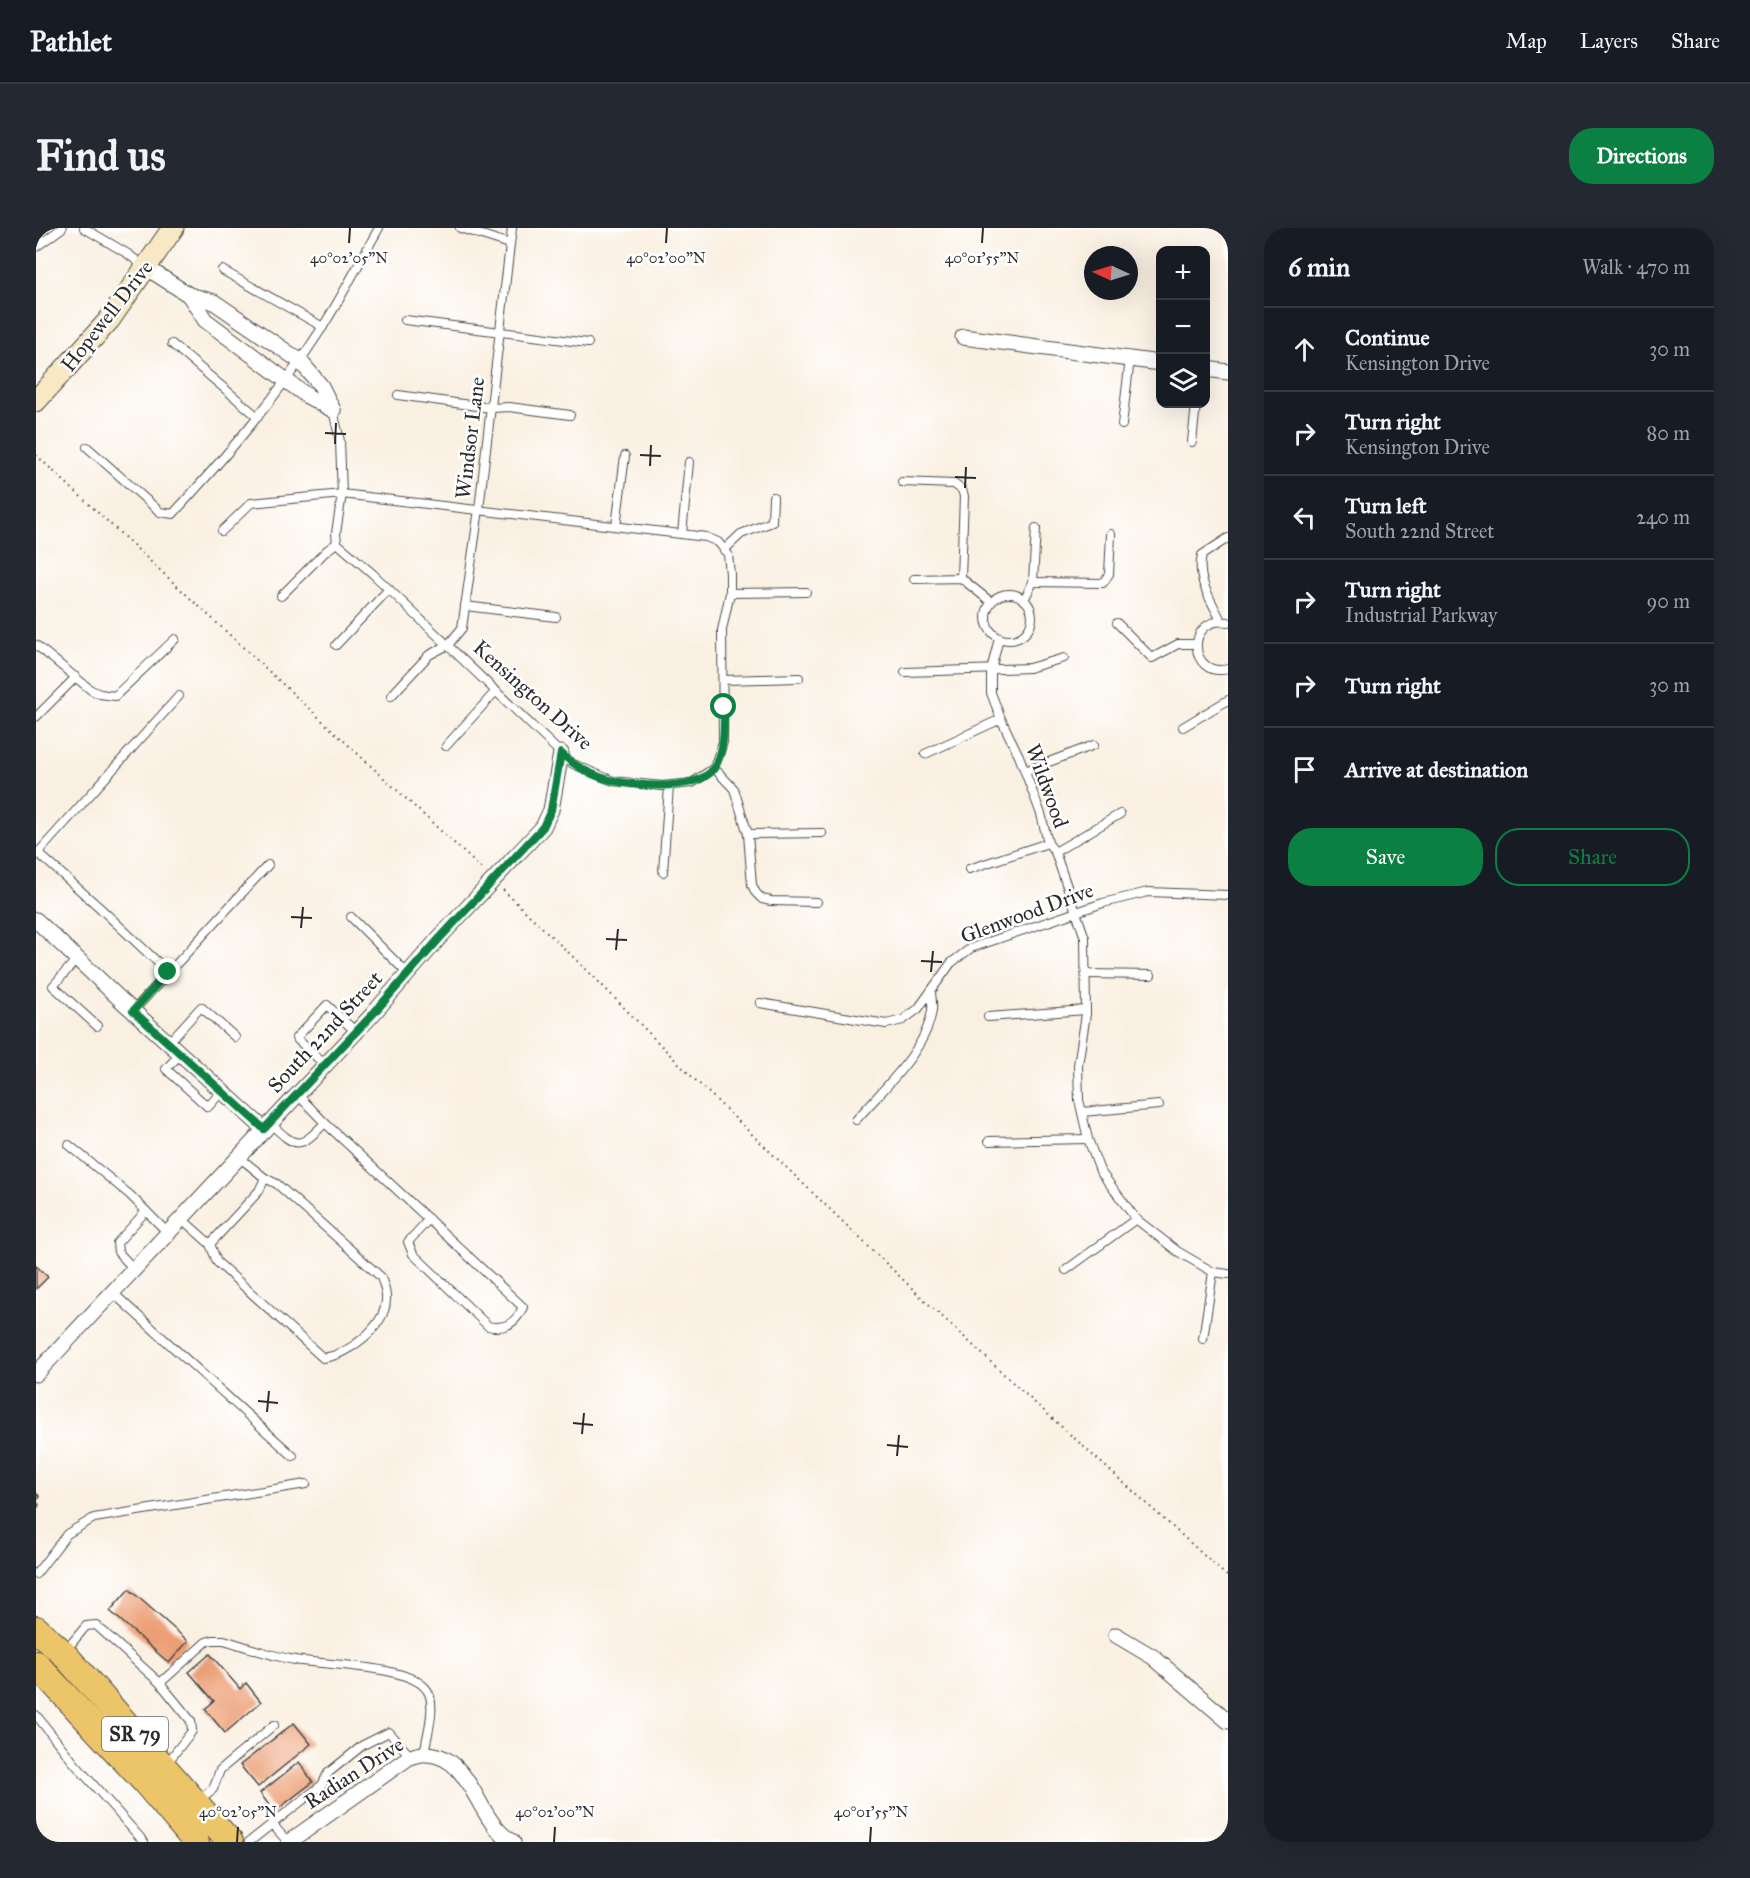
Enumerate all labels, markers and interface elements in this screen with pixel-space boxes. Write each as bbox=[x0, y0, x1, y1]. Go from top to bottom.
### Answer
text: Pathlet bbox=[30, 24, 112, 59]
text: Map bbox=[1506, 28, 1547, 54]
text: Layers bbox=[1580, 28, 1638, 54]
text: Share bbox=[1671, 28, 1720, 54]
button: Directions bbox=[1569, 128, 1714, 184]
text: Find us bbox=[36, 130, 166, 182]
north arrow bbox=[1084, 246, 1138, 300]
map controls bbox=[1156, 246, 1210, 408]
button: + bbox=[1156, 246, 1210, 300]
text: 40°02'05"N bbox=[310, 249, 388, 267]
text: 40°02'00"N bbox=[626, 249, 706, 267]
text: 40°01'55"N bbox=[945, 249, 1019, 267]
text: 6 min bbox=[1288, 251, 1350, 283]
street label: Hopewell Drive bbox=[55, 255, 159, 377]
text: Walk · 470 m bbox=[1582, 255, 1690, 279]
button: − bbox=[1156, 300, 1210, 354]
text: Continue bbox=[1345, 324, 1430, 351]
icon: ahead bbox=[1288, 333, 1321, 366]
text: 30 m bbox=[1649, 337, 1690, 361]
text: Kensington Drive bbox=[1345, 351, 1490, 375]
button: layers bbox=[1156, 354, 1210, 408]
street label: Windsor Lane bbox=[450, 375, 490, 501]
text: Turn right bbox=[1345, 408, 1441, 435]
icon: right bbox=[1288, 417, 1321, 450]
text: 80 m bbox=[1647, 421, 1690, 445]
text: Kensington Drive bbox=[1345, 435, 1490, 459]
text: Turn left bbox=[1345, 492, 1427, 519]
icon: left bbox=[1288, 501, 1321, 534]
text: 240 m bbox=[1636, 505, 1690, 529]
text: South 22nd Street bbox=[1345, 519, 1494, 543]
text: Turn right bbox=[1345, 576, 1441, 603]
icon: right bbox=[1288, 585, 1321, 618]
text: 90 m bbox=[1647, 589, 1690, 613]
text: Industrial Parkway bbox=[1345, 603, 1497, 627]
street label: Kensington Drive bbox=[468, 634, 598, 756]
icon: right bbox=[1288, 669, 1321, 702]
text: Turn right bbox=[1345, 672, 1441, 699]
text: 30 m bbox=[1649, 673, 1690, 697]
route start bbox=[710, 693, 736, 719]
street label: Wildwood bbox=[1020, 740, 1074, 832]
icon: arrive bbox=[1288, 753, 1321, 786]
text: Arrive at destination bbox=[1345, 756, 1528, 783]
button: Save bbox=[1288, 828, 1483, 886]
button: Share bbox=[1495, 828, 1690, 886]
street label: Glenwood Drive bbox=[957, 877, 1097, 949]
route end bbox=[154, 958, 180, 984]
street label: South 22nd Street bbox=[262, 965, 388, 1098]
road number: SR 79 bbox=[102, 1717, 168, 1751]
street label: Radian Drive bbox=[299, 1731, 409, 1815]
text: 40°02'05"N bbox=[199, 1803, 277, 1821]
text: 40°02'00"N bbox=[515, 1803, 595, 1821]
text: 40°01'55"N bbox=[834, 1803, 908, 1821]

